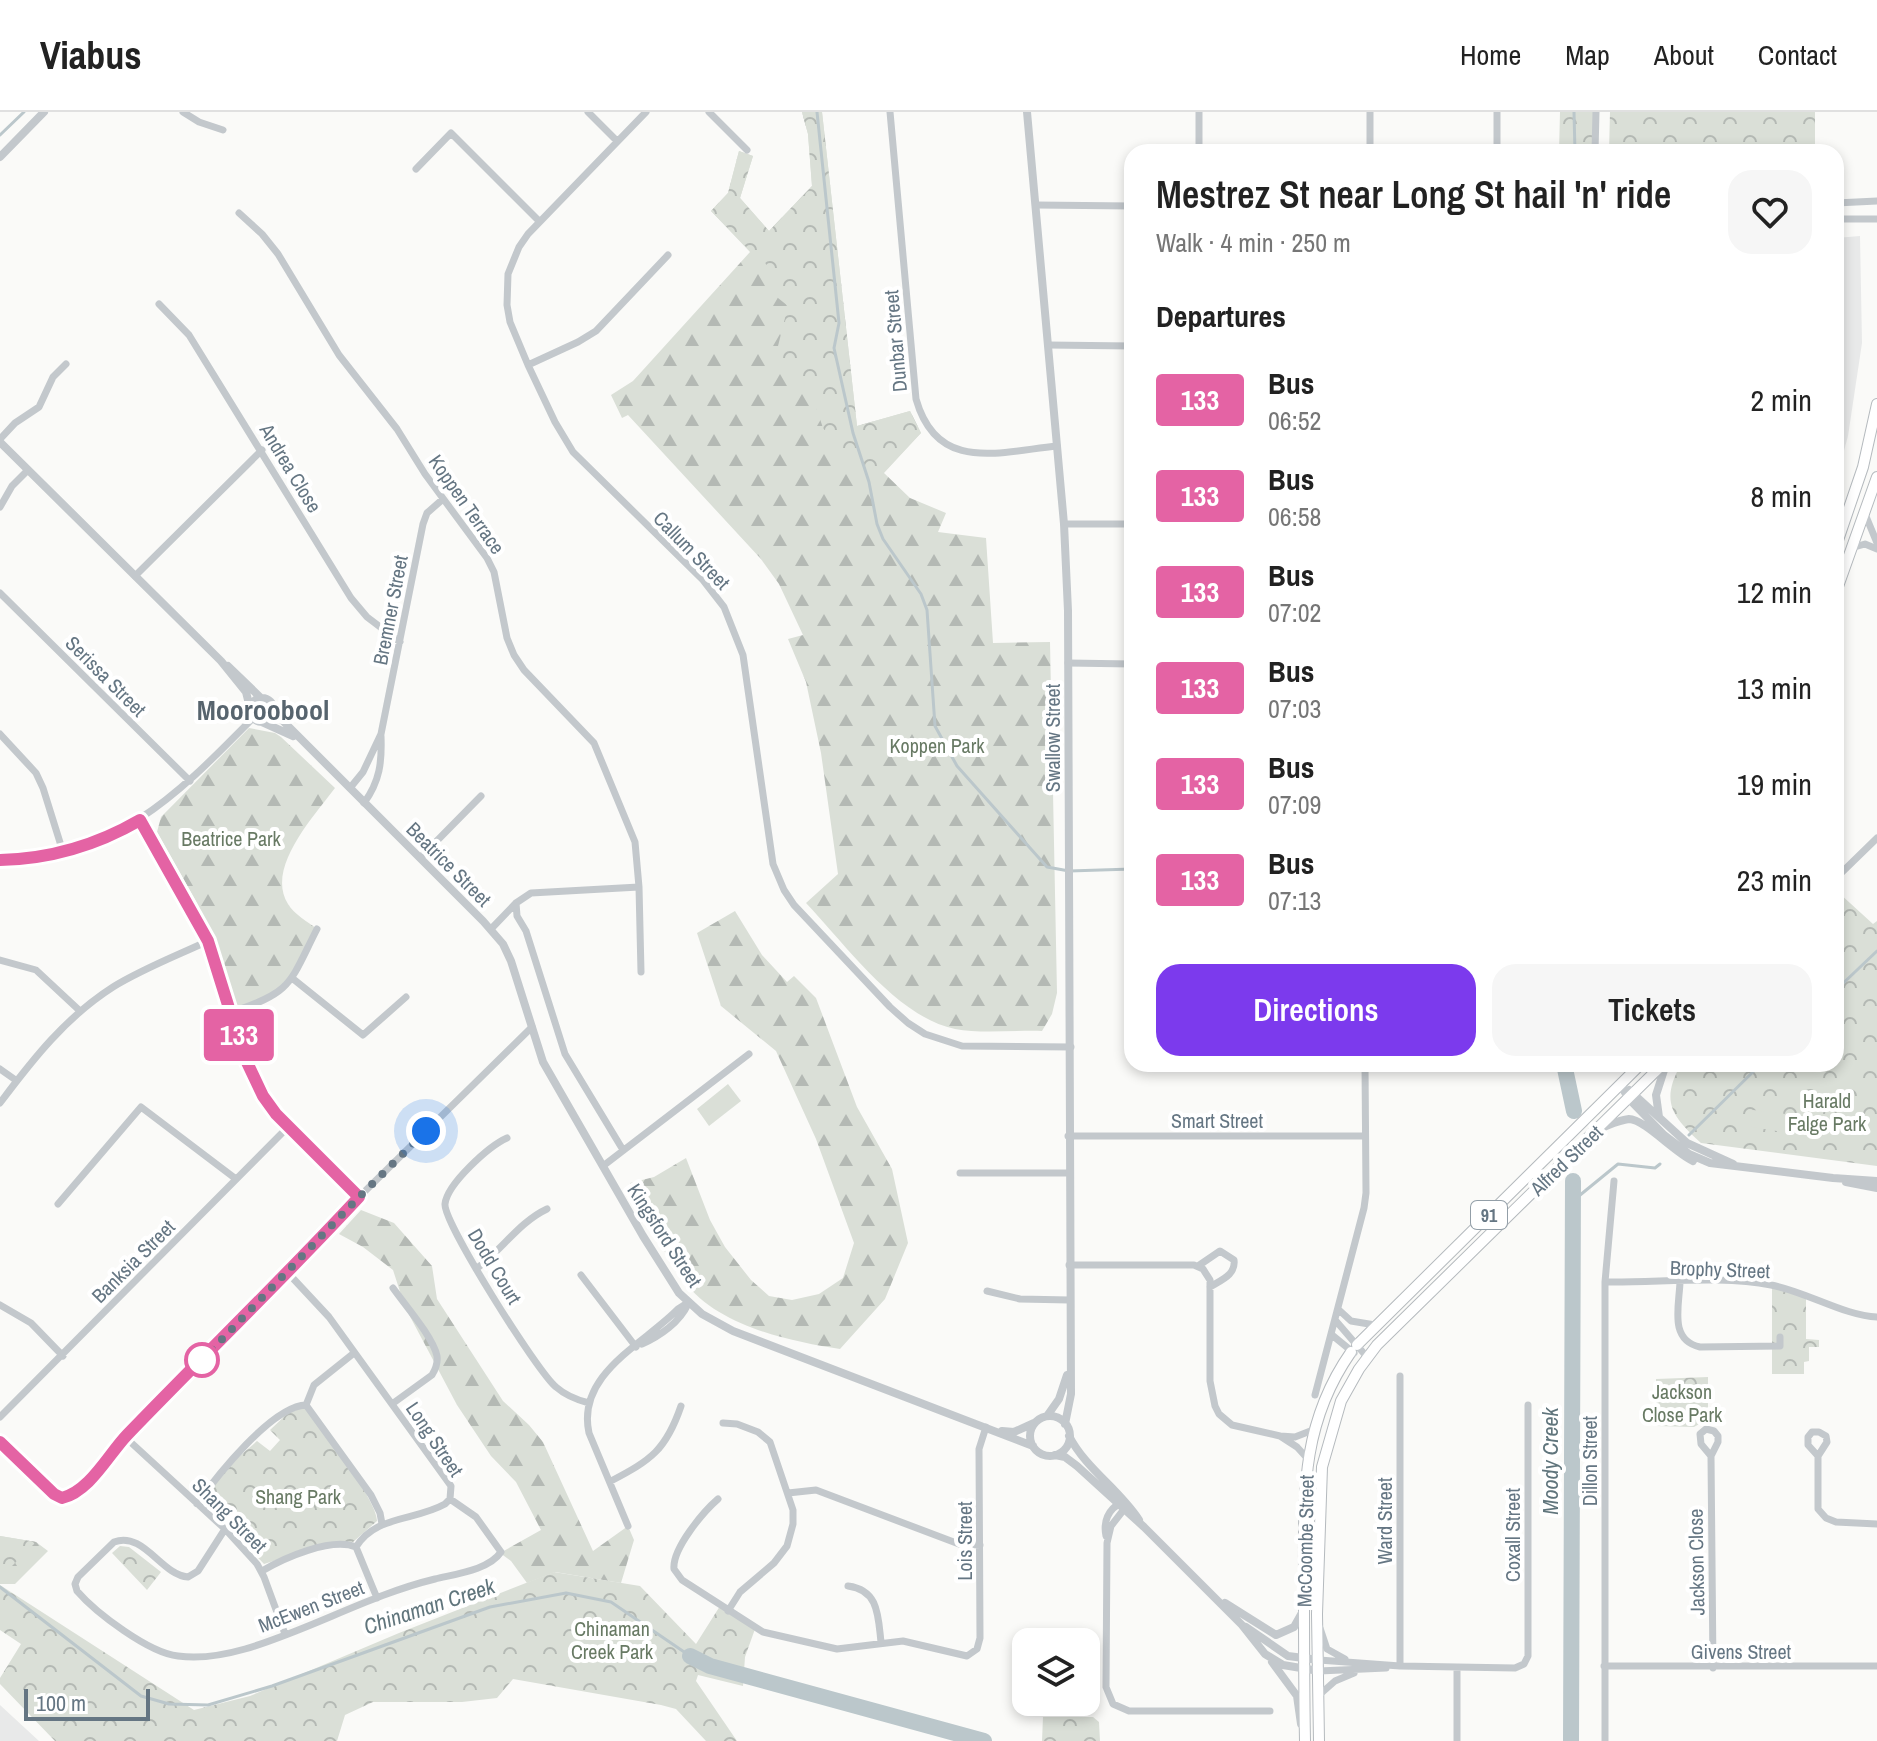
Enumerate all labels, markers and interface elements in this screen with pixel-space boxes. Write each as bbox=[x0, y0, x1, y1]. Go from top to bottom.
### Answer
text: Viabus bbox=[40, 30, 142, 81]
text: Home bbox=[1460, 36, 1521, 74]
text: Map bbox=[1565, 36, 1610, 74]
text: About bbox=[1654, 36, 1714, 74]
text: Contact bbox=[1758, 36, 1837, 74]
text: Mestrez St near Long St hail 'n' ride bbox=[1156, 169, 1671, 220]
button: heart bbox=[1728, 170, 1812, 254]
text: Walk · 4 min · 250 m bbox=[1156, 225, 1351, 260]
street label: Dunbar Street bbox=[877, 289, 913, 393]
text: Departures bbox=[1156, 296, 1286, 336]
text: Bus bbox=[1268, 363, 1314, 403]
text: 2 min bbox=[1750, 380, 1812, 420]
text: 133 bbox=[1181, 381, 1219, 419]
text: 06:52 bbox=[1268, 403, 1321, 438]
street label: Andrea Close bbox=[253, 418, 328, 518]
street label: Koppen Terrace bbox=[423, 449, 511, 559]
text: Bus bbox=[1268, 459, 1314, 499]
text: 8 min bbox=[1750, 476, 1812, 516]
text: 133 bbox=[1181, 477, 1219, 515]
text: 06:58 bbox=[1268, 499, 1321, 534]
street label: Callum Street bbox=[648, 505, 737, 595]
street label: Bremner Street bbox=[366, 552, 414, 667]
text: Bus bbox=[1268, 555, 1314, 595]
text: 12 min bbox=[1737, 572, 1812, 612]
text: 133 bbox=[1181, 573, 1219, 611]
text: 07:02 bbox=[1268, 595, 1321, 630]
street label: Serissa Street bbox=[60, 630, 153, 723]
text: Bus bbox=[1268, 651, 1314, 691]
text: 13 min bbox=[1737, 668, 1812, 708]
text: 133 bbox=[1181, 669, 1219, 707]
street label: Swallow Street bbox=[1039, 683, 1066, 792]
district label: Mooroobool bbox=[197, 691, 329, 729]
text: 07:03 bbox=[1268, 691, 1321, 726]
park label: Koppen Park bbox=[890, 732, 985, 759]
text: Bus bbox=[1268, 747, 1314, 787]
text: 19 min bbox=[1737, 764, 1812, 804]
text: 133 bbox=[1181, 765, 1219, 803]
text: 07:09 bbox=[1268, 787, 1321, 822]
street label: Beatrice Street bbox=[401, 816, 498, 913]
park label: Beatrice Park bbox=[181, 825, 281, 852]
text: Bus bbox=[1268, 843, 1314, 883]
text: 23 min bbox=[1737, 860, 1812, 900]
text: 133 bbox=[1181, 861, 1219, 899]
text: 07:13 bbox=[1268, 883, 1321, 918]
button: Directions bbox=[1156, 964, 1476, 1056]
button: Tickets bbox=[1492, 964, 1812, 1056]
line badge: 133 bbox=[193, 1009, 285, 1061]
text: 133 bbox=[220, 1016, 258, 1054]
park label: Harald Falge Park bbox=[1788, 1087, 1867, 1137]
street label: Smart Street bbox=[1171, 1107, 1263, 1134]
your location bbox=[406, 1111, 446, 1151]
street label: Alfred Street bbox=[1523, 1118, 1608, 1202]
street label: Kingsford Street bbox=[621, 1178, 709, 1292]
road number: 91 bbox=[1471, 1201, 1507, 1229]
street label: Banksia Street bbox=[85, 1213, 181, 1309]
street label: Dodd Court bbox=[462, 1223, 528, 1309]
street label: Brophy Street bbox=[1669, 1254, 1771, 1284]
unlabelled marker bbox=[185, 1343, 219, 1377]
park label: Jackson Close Park bbox=[1642, 1378, 1723, 1428]
street label: Long Street bbox=[400, 1396, 470, 1482]
water label: Moody Creek bbox=[1535, 1406, 1565, 1515]
street label: Dillon Street bbox=[1576, 1415, 1603, 1506]
street label: Shang Street bbox=[187, 1472, 274, 1559]
street label: McCoombe Street bbox=[1290, 1474, 1320, 1607]
street label: Ward Street bbox=[1371, 1477, 1398, 1564]
park label: Shang Park bbox=[255, 1483, 342, 1510]
street label: Coxall Street bbox=[1499, 1488, 1526, 1582]
street label: Lois Street bbox=[951, 1501, 978, 1581]
street label: Jackson Close bbox=[1682, 1508, 1710, 1616]
water label: Chinaman Creek bbox=[360, 1570, 499, 1641]
street label: McEwen Street bbox=[254, 1573, 368, 1639]
park label: Chinaman Creek Park bbox=[571, 1615, 654, 1665]
map controls bbox=[1012, 1628, 1100, 1716]
button: layers bbox=[1012, 1628, 1100, 1716]
street label: Givens Street bbox=[1691, 1638, 1792, 1665]
scale bar bbox=[24, 1685, 150, 1721]
text: 100 m bbox=[36, 1688, 86, 1718]

